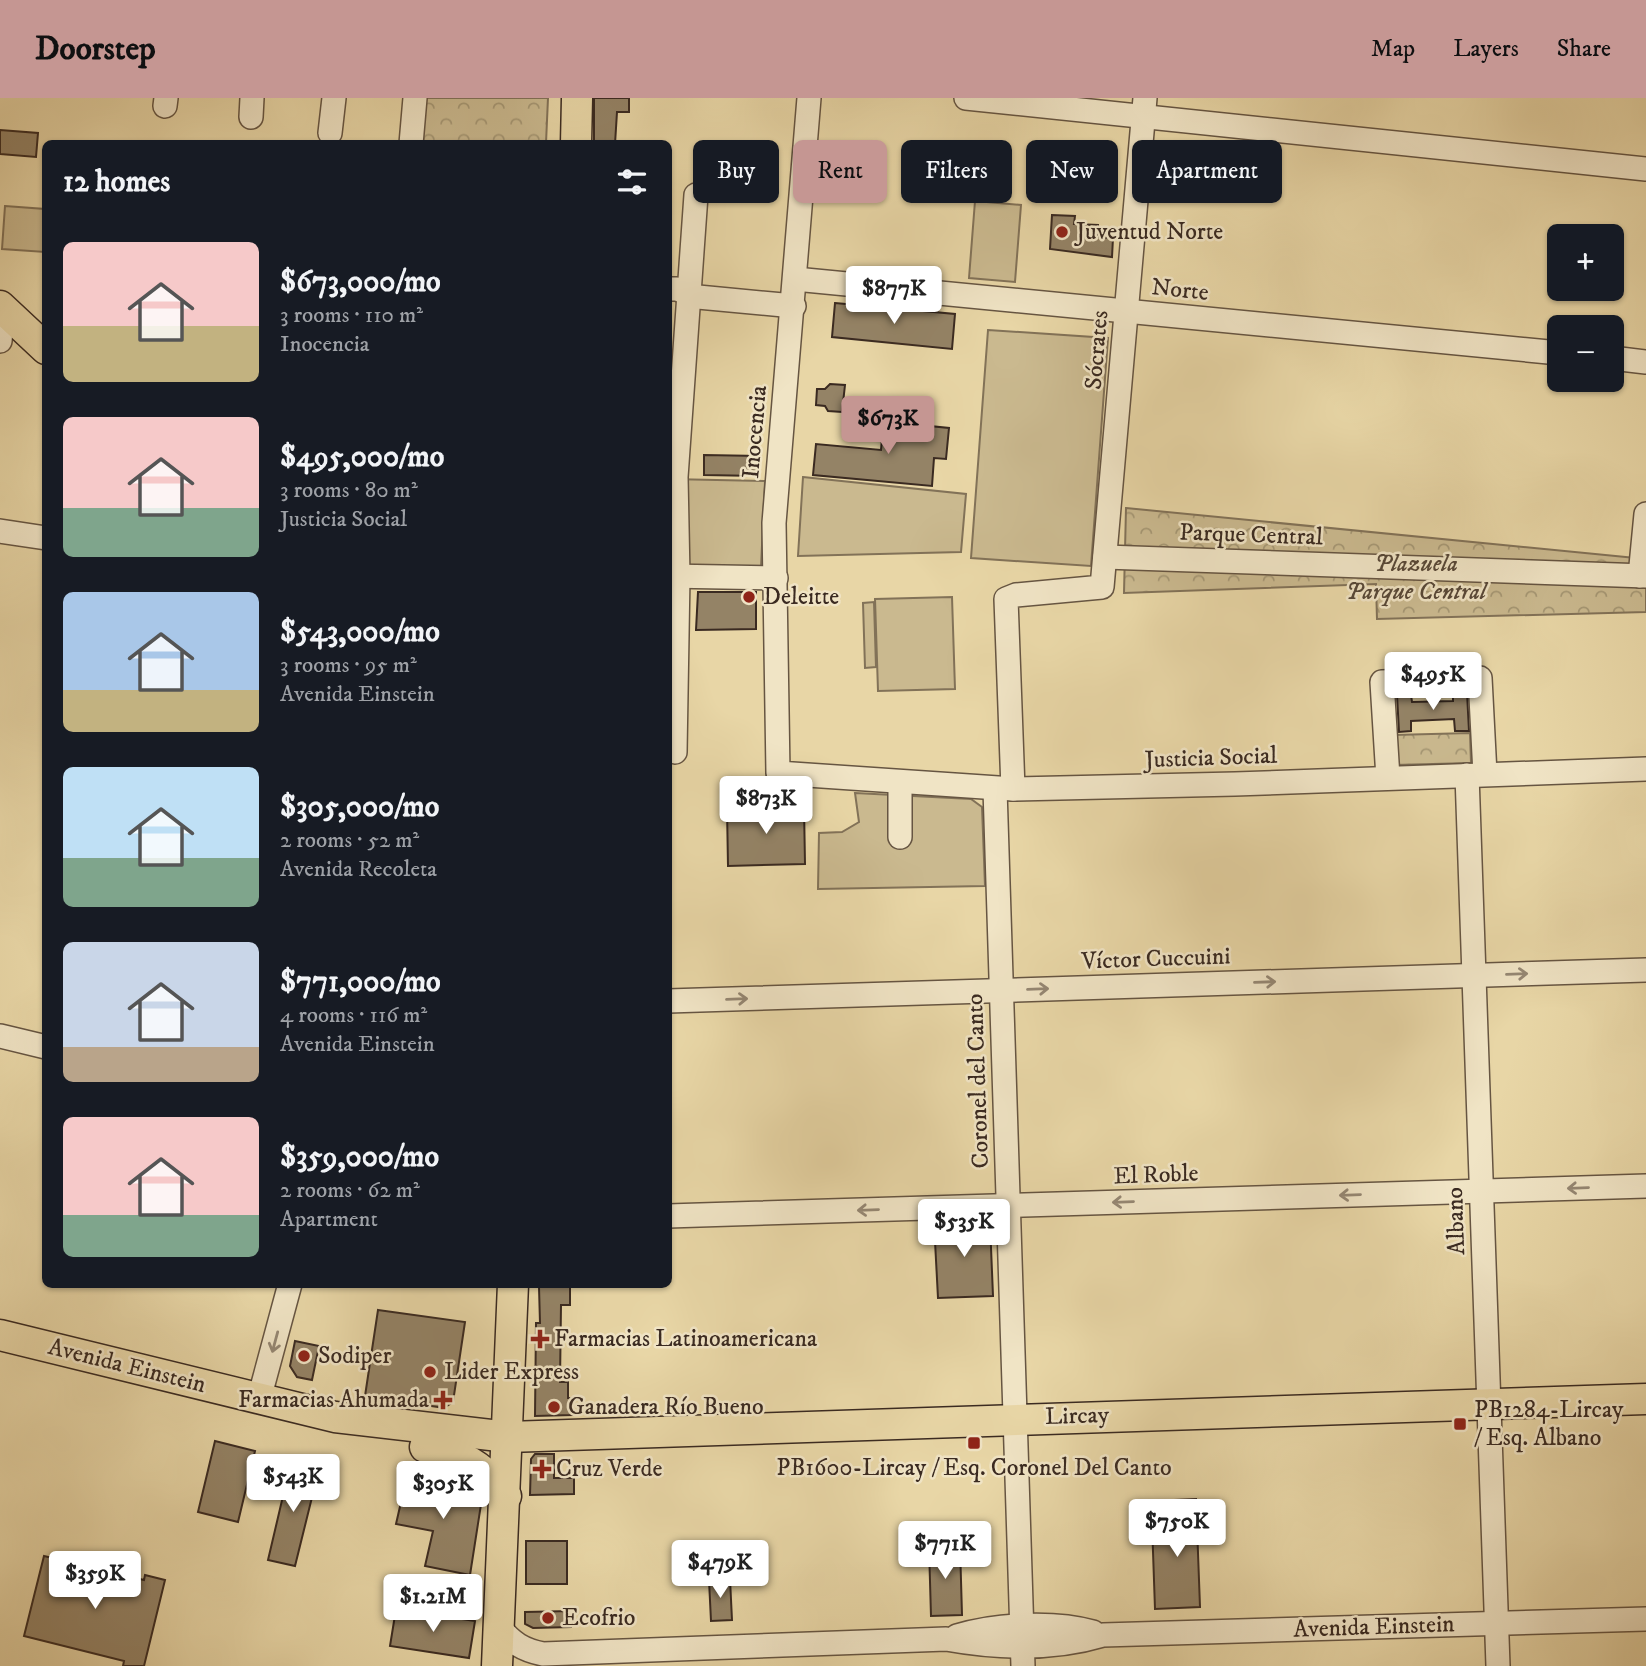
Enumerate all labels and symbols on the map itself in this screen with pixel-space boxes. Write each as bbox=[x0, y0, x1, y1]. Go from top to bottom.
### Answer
place label: Juventud Norte bbox=[1074, 217, 1223, 247]
marker: Juventud Norte bbox=[1054, 224, 1070, 240]
pin: $877K bbox=[845, 266, 943, 326]
street label: Norte bbox=[1150, 272, 1210, 308]
street label: Sócrates bbox=[1079, 309, 1115, 391]
street label: Inocencia bbox=[736, 383, 774, 480]
pin: $673K bbox=[839, 396, 937, 456]
street label: Parque Central bbox=[1179, 517, 1324, 553]
park label: Plazuela Parque Central bbox=[1346, 549, 1489, 607]
place label: Deleitte bbox=[763, 582, 839, 612]
marker: Deleitte bbox=[741, 589, 757, 605]
pin: $495K bbox=[1384, 652, 1482, 712]
street label: Justicia Social bbox=[1142, 741, 1279, 775]
pin: $873K bbox=[717, 776, 815, 836]
street label: Víctor Cuccuini bbox=[1080, 941, 1231, 977]
one-way arrow bbox=[1505, 967, 1528, 981]
one-way arrow bbox=[1253, 975, 1276, 989]
one-way arrow bbox=[1026, 983, 1049, 996]
one-way arrow bbox=[725, 992, 748, 1006]
street label: Coronel del Canto bbox=[960, 993, 996, 1169]
street label: El Roble bbox=[1113, 1159, 1199, 1191]
one-way arrow bbox=[1567, 1181, 1590, 1194]
street label: Albano bbox=[1440, 1186, 1472, 1256]
one-way arrow bbox=[1339, 1188, 1362, 1202]
one-way arrow bbox=[1112, 1195, 1135, 1209]
pin: $535K bbox=[915, 1200, 1013, 1259]
one-way arrow bbox=[856, 1203, 879, 1217]
place label: Farmacias Latinoamericana bbox=[554, 1324, 818, 1354]
one-way arrow bbox=[267, 1331, 280, 1353]
marker: Farmacias Latinoamericana bbox=[532, 1331, 548, 1347]
street label: Avenida Einstein bbox=[45, 1332, 209, 1400]
place label: Sodiper bbox=[318, 1341, 391, 1371]
marker: Sodiper bbox=[296, 1348, 312, 1364]
place label: Lider Express bbox=[444, 1357, 579, 1387]
marker: Lider Express bbox=[422, 1364, 438, 1380]
place label: Farmacias Ahumada bbox=[238, 1385, 430, 1415]
marker: Farmacias Ahumada bbox=[435, 1392, 451, 1408]
place label: Ganadera Río Bueno bbox=[568, 1392, 764, 1422]
place label: PB1284-Lircay / Esq. Albano bbox=[1474, 1395, 1624, 1453]
marker: Ganadera Río Bueno bbox=[546, 1399, 562, 1415]
street label: Lircay bbox=[1044, 1400, 1110, 1432]
marker: PB1284-Lircay / Esq. Albano bbox=[1452, 1416, 1468, 1432]
marker: PB1600-Lircay / Esq. Coronel Del Canto bbox=[966, 1435, 982, 1451]
place label: PB1600-Lircay / Esq. Coronel Del Canto bbox=[776, 1453, 1172, 1483]
pin: $543K bbox=[244, 1454, 342, 1514]
place label: Cruz Verde bbox=[556, 1454, 663, 1484]
marker: Cruz Verde bbox=[534, 1461, 550, 1477]
pin: $305K bbox=[394, 1462, 492, 1521]
pin: $750K bbox=[1128, 1500, 1226, 1559]
pin: $771K bbox=[896, 1522, 994, 1581]
pin: $479K bbox=[671, 1540, 769, 1600]
pin: $359K bbox=[46, 1552, 144, 1611]
pin: $1.21M bbox=[376, 1574, 490, 1634]
place label: Ecofrio bbox=[562, 1603, 635, 1633]
street label: Avenida Einstein bbox=[1293, 1609, 1456, 1645]
marker: Ecofrio bbox=[540, 1610, 556, 1626]

